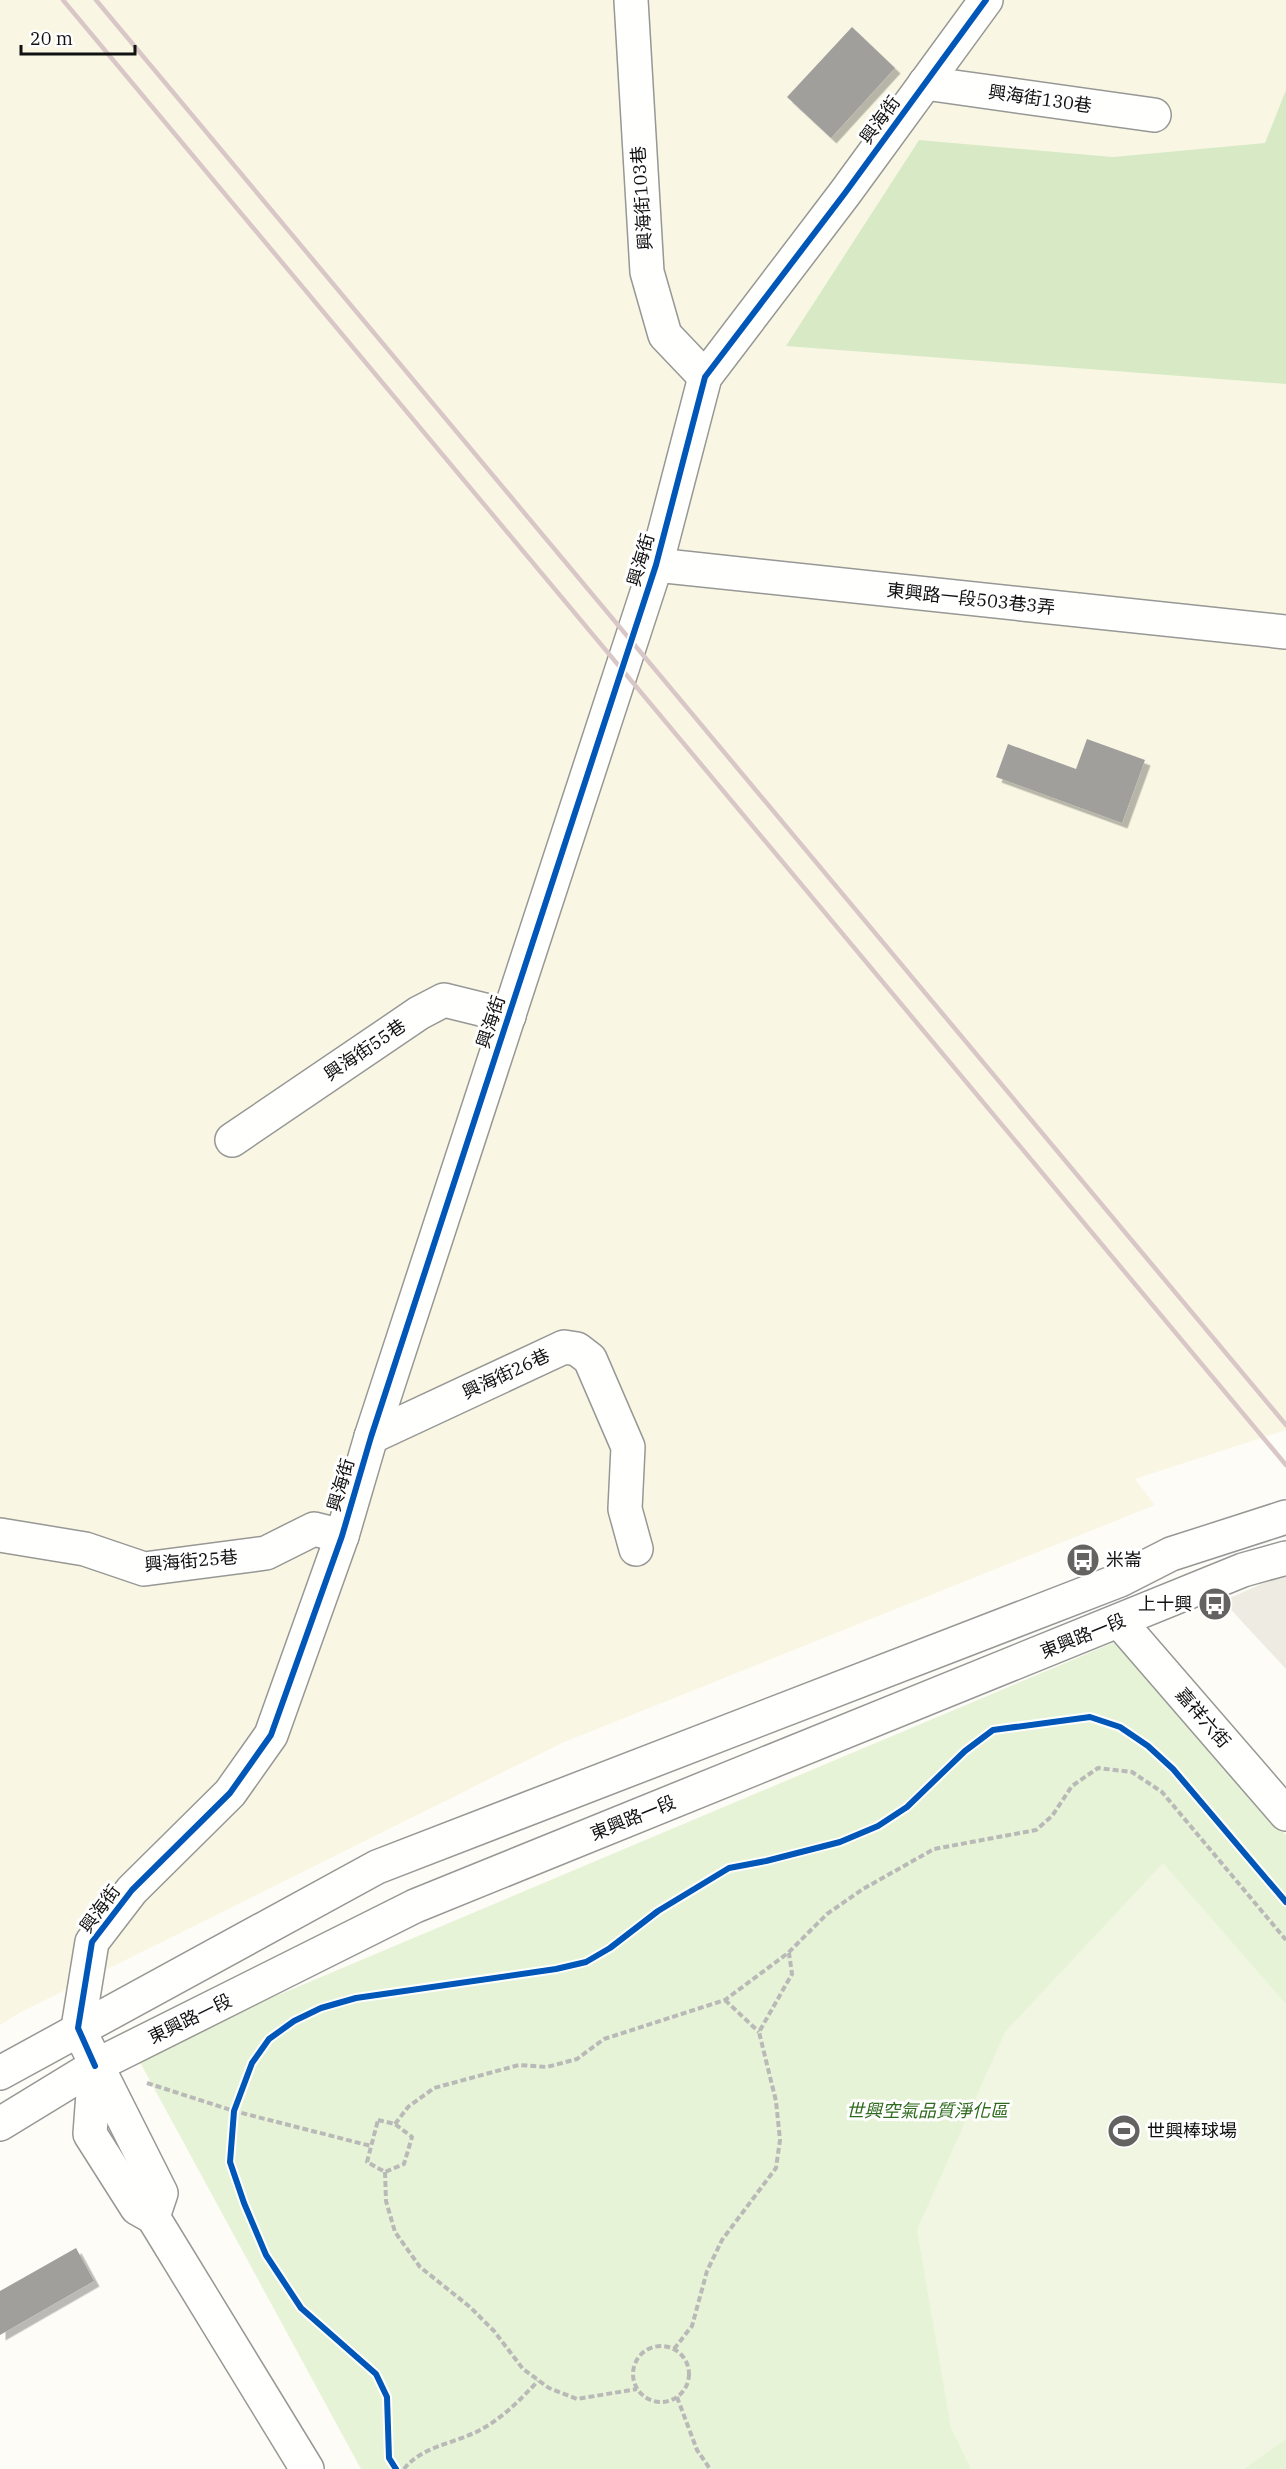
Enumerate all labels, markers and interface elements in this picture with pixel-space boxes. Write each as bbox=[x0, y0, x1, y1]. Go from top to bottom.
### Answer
scale bar bbox=[21, 18, 135, 56]
text: 20 m bbox=[30, 27, 73, 50]
street label: 興海街130巷 bbox=[987, 80, 1093, 117]
street label: 興海街 bbox=[854, 91, 905, 148]
street label: 興海街103巷 bbox=[626, 145, 657, 251]
street label: 興海街 bbox=[622, 531, 659, 589]
street label: 東興路一段503巷3弄 bbox=[886, 578, 1056, 619]
street label: 興海街 bbox=[471, 993, 510, 1051]
street label: 興海街55巷 bbox=[319, 1014, 410, 1085]
street label: 興海街26巷 bbox=[459, 1343, 553, 1404]
street label: 興海街 bbox=[322, 1456, 359, 1514]
bus stop icon: 米崙 bbox=[1065, 1542, 1101, 1578]
street label: 興海街25巷 bbox=[143, 1545, 239, 1576]
place label: 米崙 bbox=[1106, 1548, 1142, 1571]
bus stop icon: 上十興 bbox=[1197, 1586, 1233, 1622]
place label: 上十興 bbox=[1138, 1592, 1192, 1615]
street label: 東興路一段 bbox=[1037, 1608, 1129, 1663]
street label: 嘉祥六街 bbox=[1171, 1683, 1236, 1752]
street label: 東興路一段 bbox=[587, 1790, 679, 1845]
street label: 興海街 bbox=[74, 1880, 125, 1937]
street label: 東興路一段 bbox=[144, 1988, 235, 2049]
park label: 世興空氣品質淨化區 bbox=[846, 2099, 1010, 2122]
sports icon: 世興棒球場 bbox=[1106, 2113, 1142, 2149]
place label: 世興棒球場 bbox=[1147, 2119, 1237, 2142]

